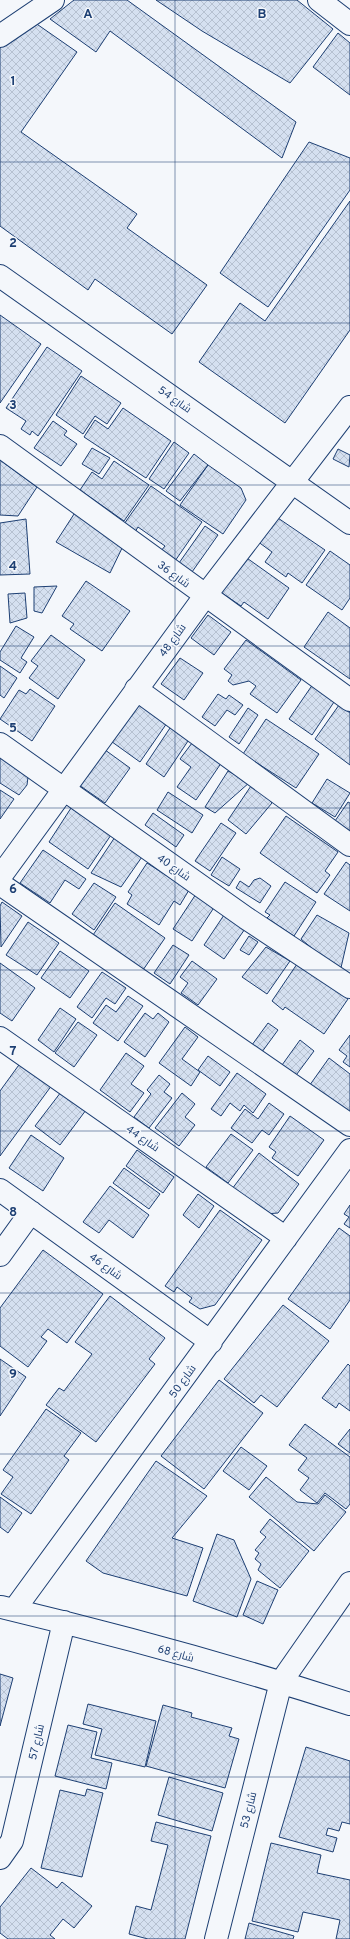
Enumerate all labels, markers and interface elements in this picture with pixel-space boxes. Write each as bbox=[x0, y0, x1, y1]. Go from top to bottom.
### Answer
text: A bbox=[83, 7, 93, 23]
text: B bbox=[258, 7, 267, 23]
text: 1 bbox=[10, 74, 16, 90]
text: 2 bbox=[9, 236, 17, 252]
street label: شارع 54 bbox=[155, 383, 194, 416]
text: 3 bbox=[9, 398, 17, 414]
street label: شارع 36 bbox=[154, 558, 193, 591]
text: 4 bbox=[9, 559, 17, 575]
street label: شارع 48 bbox=[156, 621, 189, 660]
text: 5 bbox=[9, 721, 17, 737]
street label: شارع 40 bbox=[154, 851, 193, 884]
text: 6 bbox=[9, 882, 17, 898]
text: 7 bbox=[10, 1044, 17, 1060]
street label: شارع 44 bbox=[123, 1122, 162, 1155]
text: 8 bbox=[9, 1205, 17, 1221]
street label: شارع 46 bbox=[86, 1250, 125, 1283]
street label: شارع 50 bbox=[166, 1362, 200, 1401]
text: 9 bbox=[9, 1367, 17, 1383]
street label: شارع 68 bbox=[156, 1642, 196, 1666]
street label: شارع 57 bbox=[26, 1723, 48, 1762]
street label: شارع 53 bbox=[238, 1790, 260, 1830]

